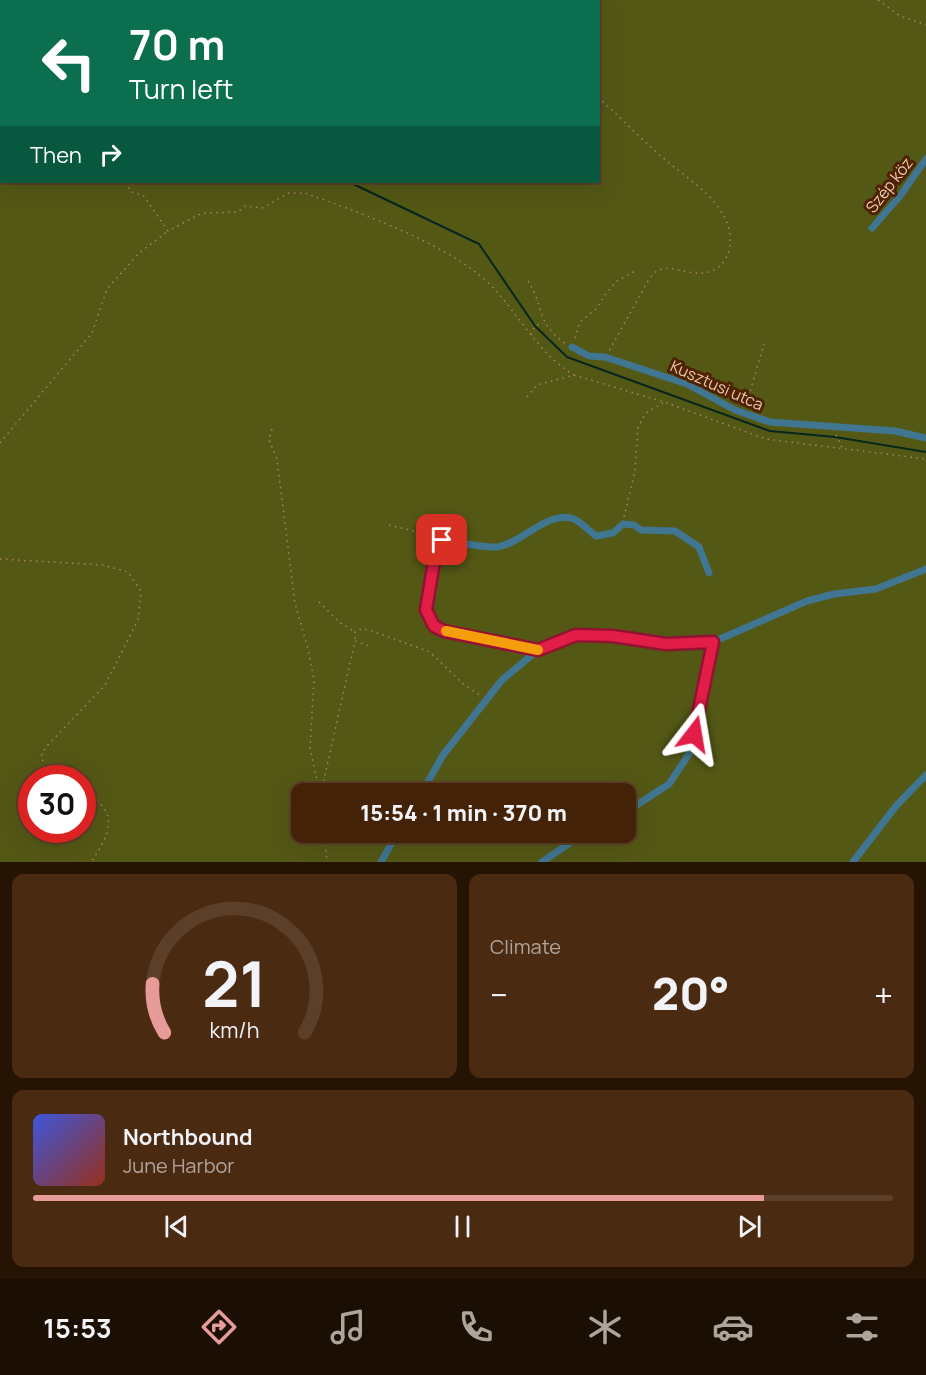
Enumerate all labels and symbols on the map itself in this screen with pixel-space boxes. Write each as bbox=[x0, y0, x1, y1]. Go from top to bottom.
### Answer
street label: Szép köz bbox=[860, 153, 918, 217]
street label: Kusztusi utca bbox=[667, 355, 767, 415]
pin bbox=[416, 514, 467, 565]
position arrow bbox=[662, 702, 726, 766]
speed limit sign: 30 bbox=[18, 765, 96, 843]

